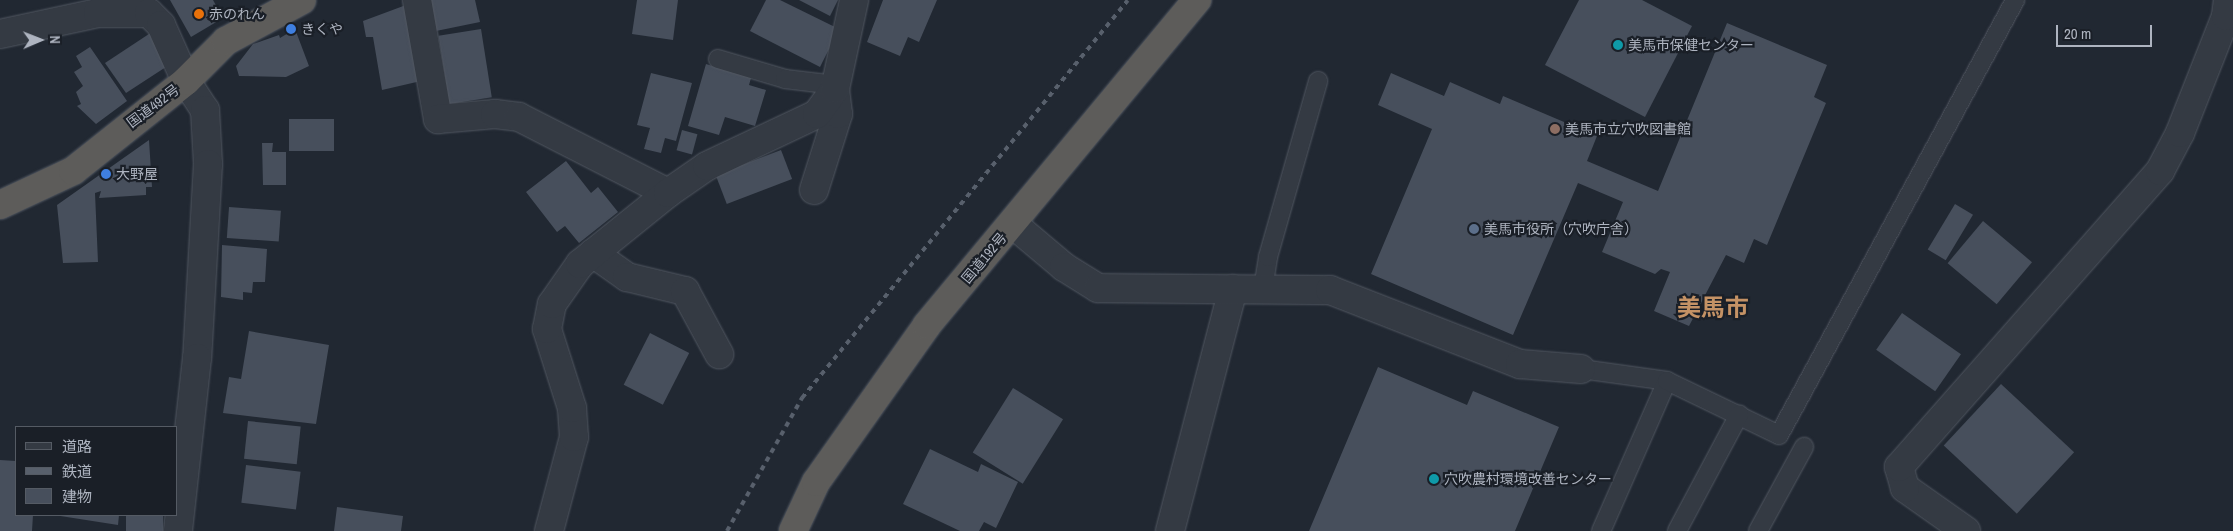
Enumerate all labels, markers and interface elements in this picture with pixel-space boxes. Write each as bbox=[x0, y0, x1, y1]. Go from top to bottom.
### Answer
place label: 赤のれん bbox=[209, 6, 265, 22]
marker: 赤のれん bbox=[193, 8, 205, 20]
north arrow bbox=[15, 15, 65, 65]
scale bar bbox=[2058, 15, 2154, 47]
place label: きくや bbox=[301, 21, 343, 37]
marker: きくや bbox=[285, 23, 297, 35]
text: 20 m bbox=[2064, 23, 2091, 44]
text: N bbox=[46, 35, 64, 44]
place label: 美馬市保健センター bbox=[1628, 37, 1754, 53]
marker: 美馬市保健センター bbox=[1612, 39, 1624, 51]
street label: 国道492号 bbox=[124, 81, 182, 131]
place label: 美馬市立穴吹図書館 bbox=[1565, 121, 1691, 137]
marker: 美馬市立穴吹図書館 bbox=[1549, 123, 1561, 135]
place label: 大野屋 bbox=[116, 166, 158, 182]
marker: 大野屋 bbox=[100, 168, 112, 180]
place label: 美馬市役所（穴吹庁舎） bbox=[1484, 221, 1638, 237]
marker: 美馬市役所（穴吹庁舎） bbox=[1468, 223, 1480, 235]
street label: 国道192号 bbox=[958, 229, 1010, 287]
district label: 美馬市 bbox=[1677, 294, 1749, 322]
legend bbox=[15, 426, 178, 516]
text: 道路 bbox=[62, 436, 92, 457]
text: 鉄道 bbox=[62, 461, 92, 482]
place label: 穴吹農村環境改善センター bbox=[1444, 471, 1612, 487]
marker: 穴吹農村環境改善センター bbox=[1428, 473, 1440, 485]
text: 建物 bbox=[62, 486, 92, 507]

